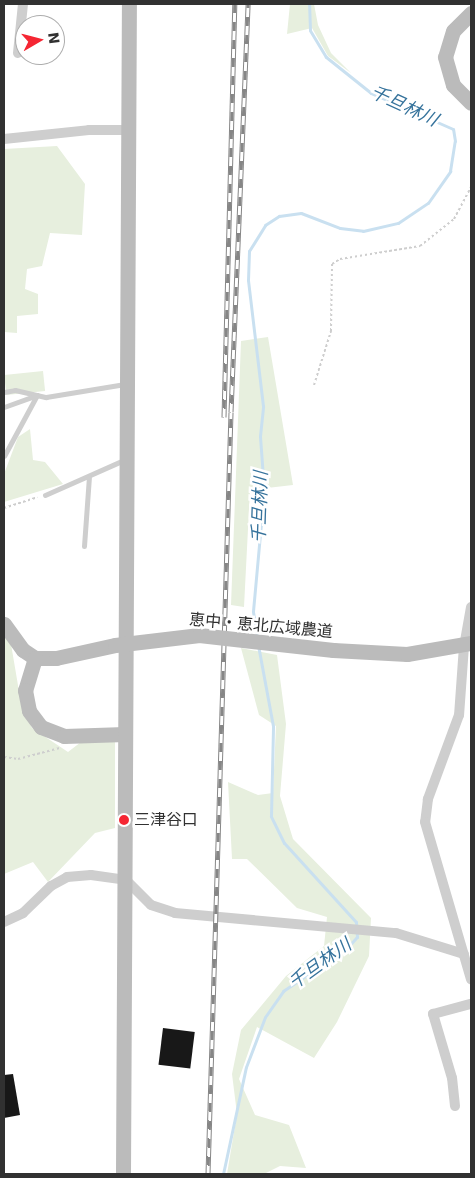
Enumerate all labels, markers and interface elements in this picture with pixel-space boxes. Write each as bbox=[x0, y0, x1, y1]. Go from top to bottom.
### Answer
north arrow bbox=[15, 15, 65, 65]
text: N bbox=[45, 31, 63, 45]
water label: 千旦林川 bbox=[367, 81, 441, 131]
water label: 千旦林川 bbox=[248, 471, 272, 543]
street label: 恵中・恵北広域農道 bbox=[188, 610, 334, 642]
place label: 三津谷口 bbox=[134, 810, 198, 830]
marker: 三津谷口 bbox=[118, 814, 130, 826]
water label: 千旦林川 bbox=[285, 934, 355, 994]

